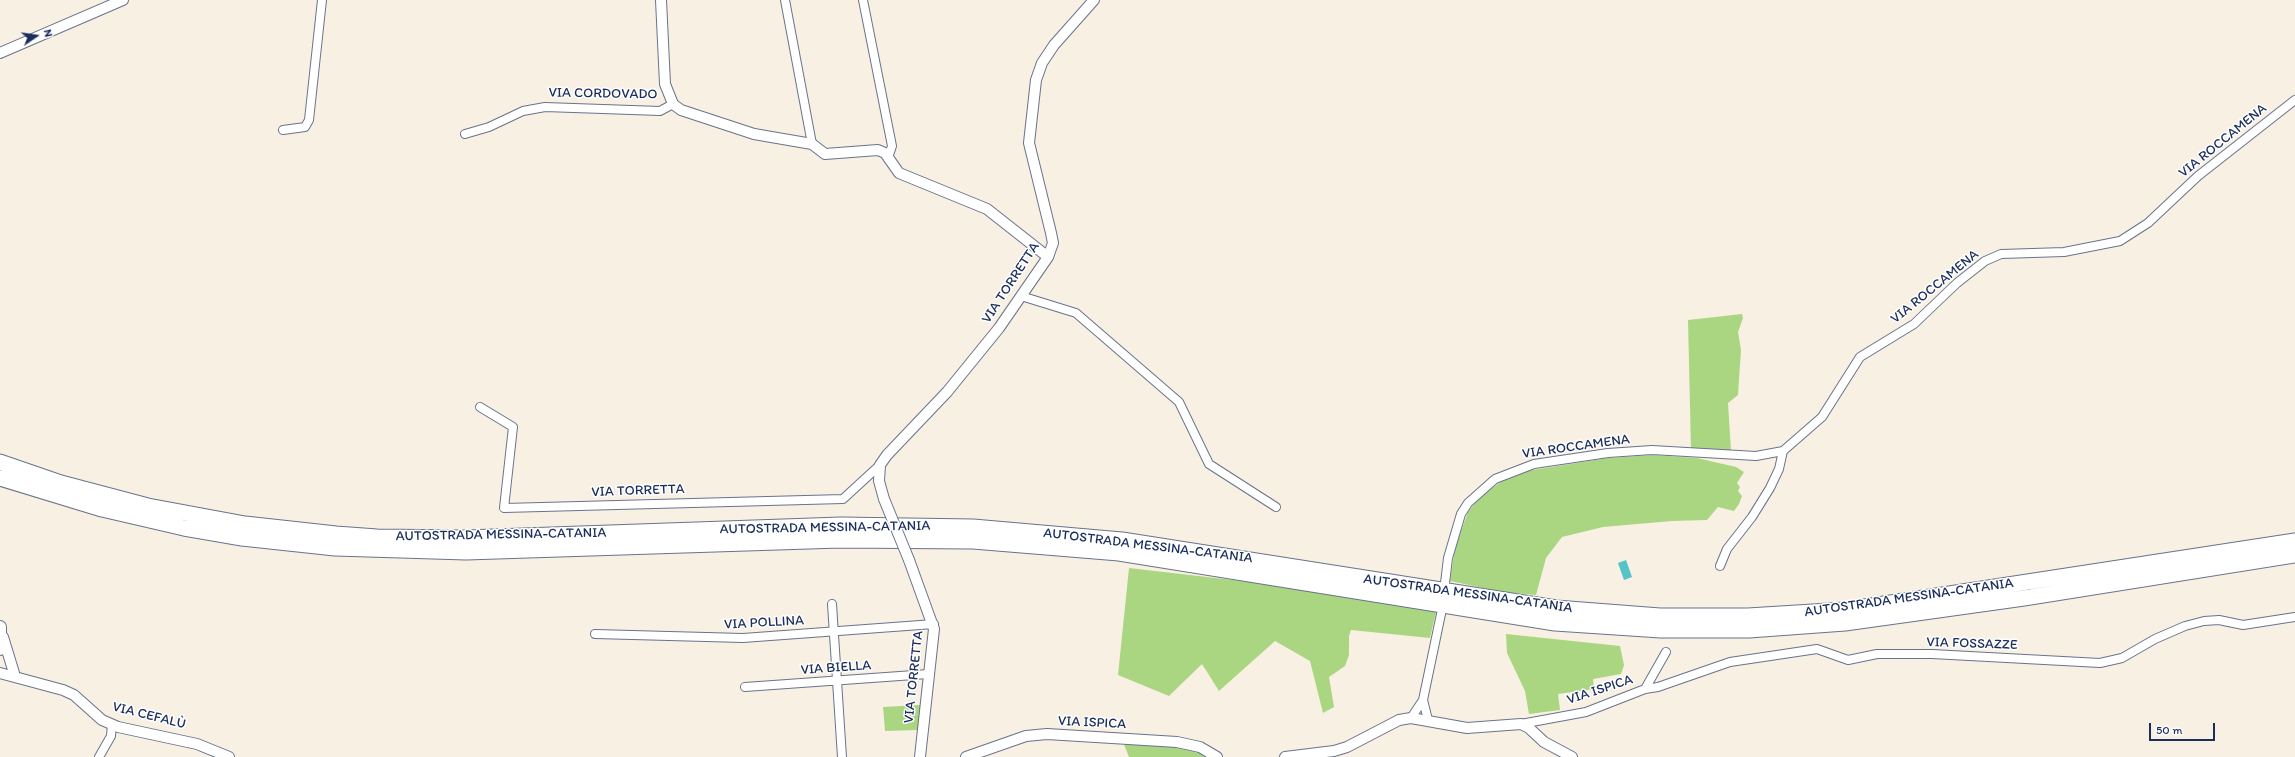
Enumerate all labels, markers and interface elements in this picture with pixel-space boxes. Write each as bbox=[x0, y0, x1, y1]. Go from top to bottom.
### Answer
north arrow bbox=[16, 16, 56, 56]
text: N bbox=[41, 28, 55, 38]
street label: VIA CORDOVADO bbox=[548, 85, 658, 103]
street label: VIA ROCCAMENA bbox=[2176, 100, 2270, 182]
street label: VIA TORRETTA bbox=[979, 239, 1043, 327]
street label: VIA ROCCAMENA bbox=[1888, 246, 1982, 328]
street label: VIA ROCCAMENA bbox=[1521, 431, 1631, 463]
street label: VIA TORRETTA bbox=[591, 481, 685, 501]
street label: AUTOSTRADA MESSINA-CATANIA bbox=[719, 518, 931, 538]
street label: AUTOSTRADA MESSINA-CATANIA bbox=[395, 525, 607, 545]
street label: AUTOSTRADA MESSINA-CATANIA bbox=[1042, 525, 1254, 567]
street label: AUTOSTRADA MESSINA-CATANIA bbox=[1362, 571, 1574, 617]
street label: AUTOSTRADA MESSINA-CATANIA bbox=[1803, 575, 2015, 621]
street label: VIA POLLINA bbox=[724, 613, 804, 633]
street label: VIA TORRETTA bbox=[901, 630, 927, 724]
street label: VIA FOSSAZZE bbox=[1926, 634, 2018, 654]
street label: VIA BIELLA bbox=[800, 657, 872, 679]
street label: VIA ISPICA bbox=[1565, 671, 1635, 709]
street label: VIA CEFALÙ bbox=[111, 699, 187, 733]
street label: VIA ISPICA bbox=[1057, 713, 1127, 733]
scale bar bbox=[2151, 715, 2217, 741]
text: 50 m bbox=[2156, 723, 2182, 737]

